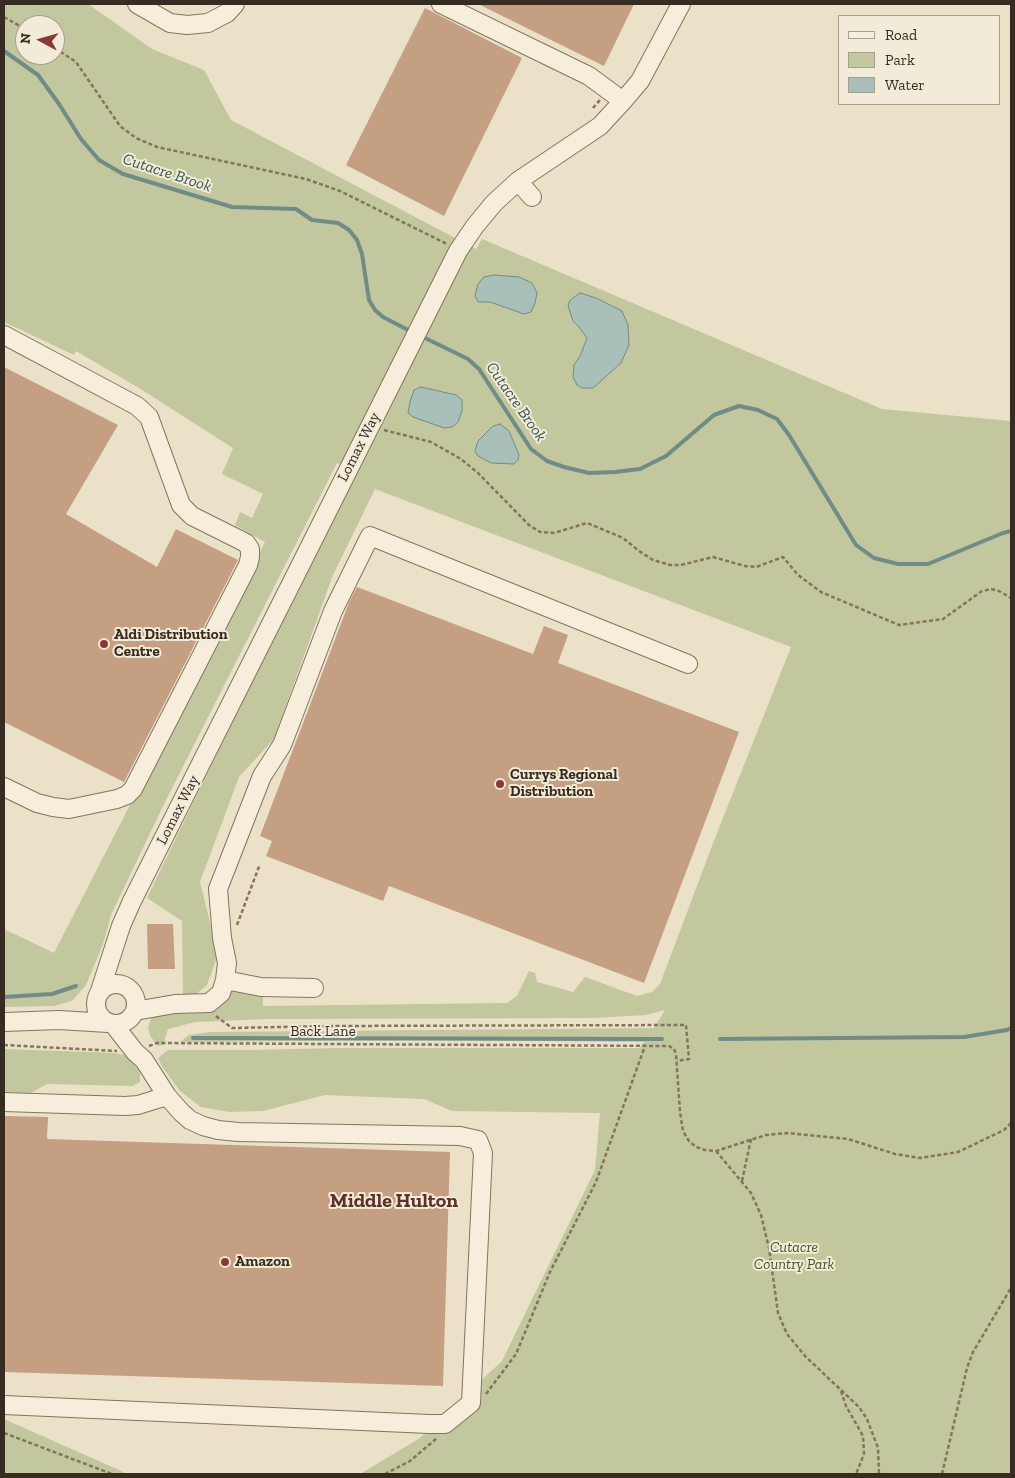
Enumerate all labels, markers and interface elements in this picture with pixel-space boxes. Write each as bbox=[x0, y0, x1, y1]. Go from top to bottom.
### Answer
north arrow bbox=[15, 15, 65, 65]
legend bbox=[838, 15, 1000, 105]
text: Road bbox=[885, 26, 917, 44]
text: N bbox=[17, 32, 35, 45]
text: Park bbox=[885, 51, 915, 69]
text: Water bbox=[885, 76, 925, 94]
water label: Cutacre Brook bbox=[120, 150, 214, 196]
water label: Cutacre Brook bbox=[482, 359, 550, 445]
street label: Lomax Way bbox=[334, 409, 384, 485]
place label: Aldi Distribution Centre bbox=[114, 626, 228, 661]
marker: Aldi Distribution Centre bbox=[98, 638, 110, 650]
place label: Currys Regional Distribution bbox=[510, 766, 617, 801]
street label: Lomax Way bbox=[153, 772, 203, 848]
marker: Currys Regional Distribution bbox=[494, 778, 506, 790]
street label: Back Lane bbox=[290, 1023, 356, 1041]
district label: Middle Hulton bbox=[330, 1189, 458, 1213]
park label: Cutacre Country Park bbox=[754, 1239, 834, 1274]
place label: Amazon bbox=[235, 1253, 290, 1271]
marker: Amazon bbox=[219, 1256, 231, 1268]

